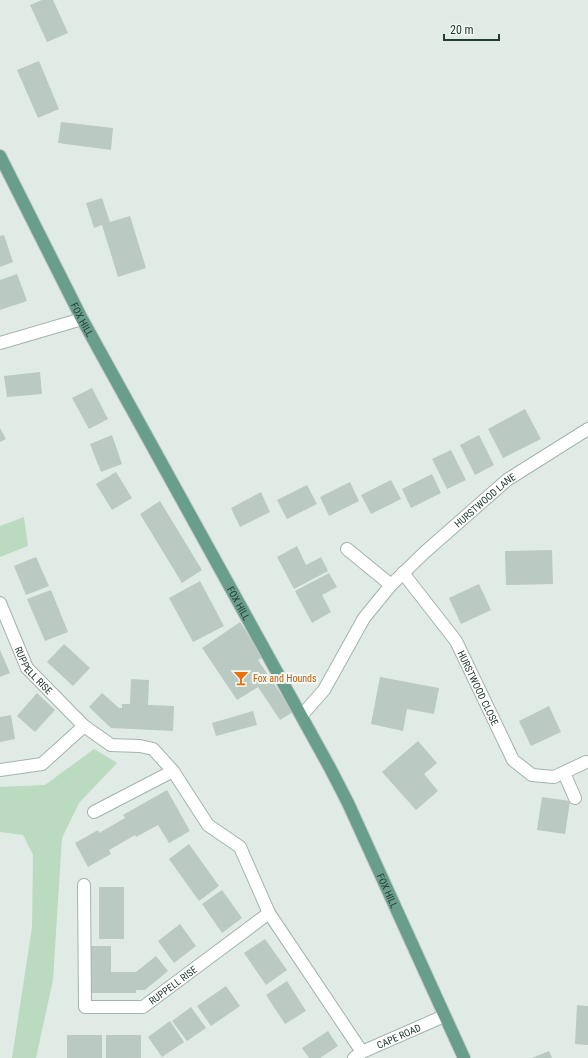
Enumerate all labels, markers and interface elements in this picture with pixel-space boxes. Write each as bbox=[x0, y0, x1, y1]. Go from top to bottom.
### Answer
scale bar bbox=[444, 16, 499, 42]
text: 20 m bbox=[450, 23, 474, 37]
street label: FOX HILL bbox=[69, 301, 96, 338]
street label: HURSTWOOD LANE bbox=[452, 471, 517, 529]
street label: FOX HILL bbox=[225, 584, 253, 622]
street label: RUPPELL RISE bbox=[13, 645, 55, 696]
street label: HURSTWOOD CLOSE bbox=[456, 649, 501, 727]
bar icon: Fox and Hounds bbox=[232, 669, 250, 687]
place label: Fox and Hounds bbox=[253, 673, 317, 684]
street label: FOX HILL bbox=[375, 872, 401, 910]
street label: RUPPELL RISE bbox=[147, 963, 199, 1006]
street label: CAPE ROAD bbox=[375, 1021, 423, 1050]

